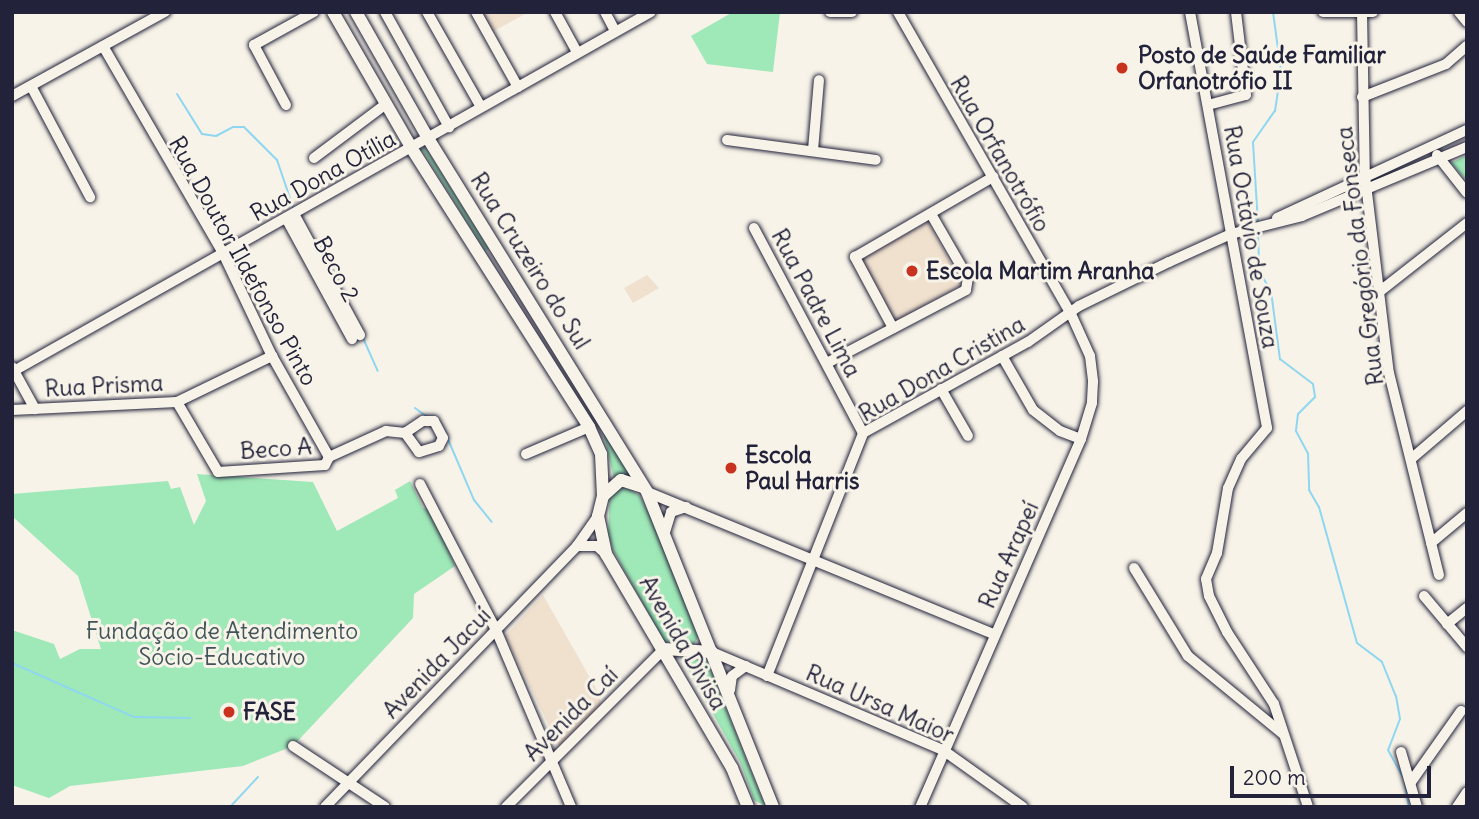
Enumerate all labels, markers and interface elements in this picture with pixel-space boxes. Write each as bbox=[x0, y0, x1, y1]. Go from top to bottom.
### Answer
place label: Posto de Saúde Familiar Orfanotrófio II bbox=[1138, 41, 1386, 95]
marker: Posto de Saúde Familiar Orfanotrófio II bbox=[1112, 58, 1132, 78]
street label: Rua Orfanotrófio bbox=[944, 71, 1056, 237]
street label: Rua Octávio de Souza bbox=[1218, 123, 1284, 351]
street label: Rua Dona Otília bbox=[246, 125, 400, 227]
street label: Rua Gregório da Fonseca bbox=[1330, 125, 1390, 387]
street label: Rua Doutor Ildefonso Pinto bbox=[163, 132, 323, 390]
street label: Rua Cruzeiro do Sul bbox=[464, 168, 596, 354]
street label: Rua Padre Lima bbox=[765, 224, 867, 382]
street label: Beco 2 bbox=[307, 232, 365, 306]
place label: Escola Martim Aranha bbox=[926, 257, 1154, 285]
marker: Escola Martim Aranha bbox=[904, 263, 920, 279]
street label: Rua Dona Cristina bbox=[854, 310, 1030, 428]
street label: Rua Prisma bbox=[44, 369, 164, 403]
street label: Beco A bbox=[239, 433, 313, 465]
place label: Escola Paul Harris bbox=[745, 441, 859, 495]
marker: Escola Paul Harris bbox=[723, 460, 739, 476]
street label: Rua Arapeí bbox=[973, 497, 1045, 613]
street label: Avenida Divisa bbox=[634, 571, 732, 715]
street label: Avenida Jacuí bbox=[377, 602, 497, 724]
park label: Fundação de Atendimento Sócio-Educativo bbox=[86, 617, 358, 671]
street label: Rua Ursa Maior bbox=[802, 659, 958, 749]
street label: Avenida Caí bbox=[518, 661, 624, 767]
place label: FASE bbox=[243, 698, 296, 726]
marker: FASE bbox=[221, 704, 237, 720]
scale bar bbox=[1234, 752, 1435, 796]
text: 200 m bbox=[1243, 764, 1306, 791]

